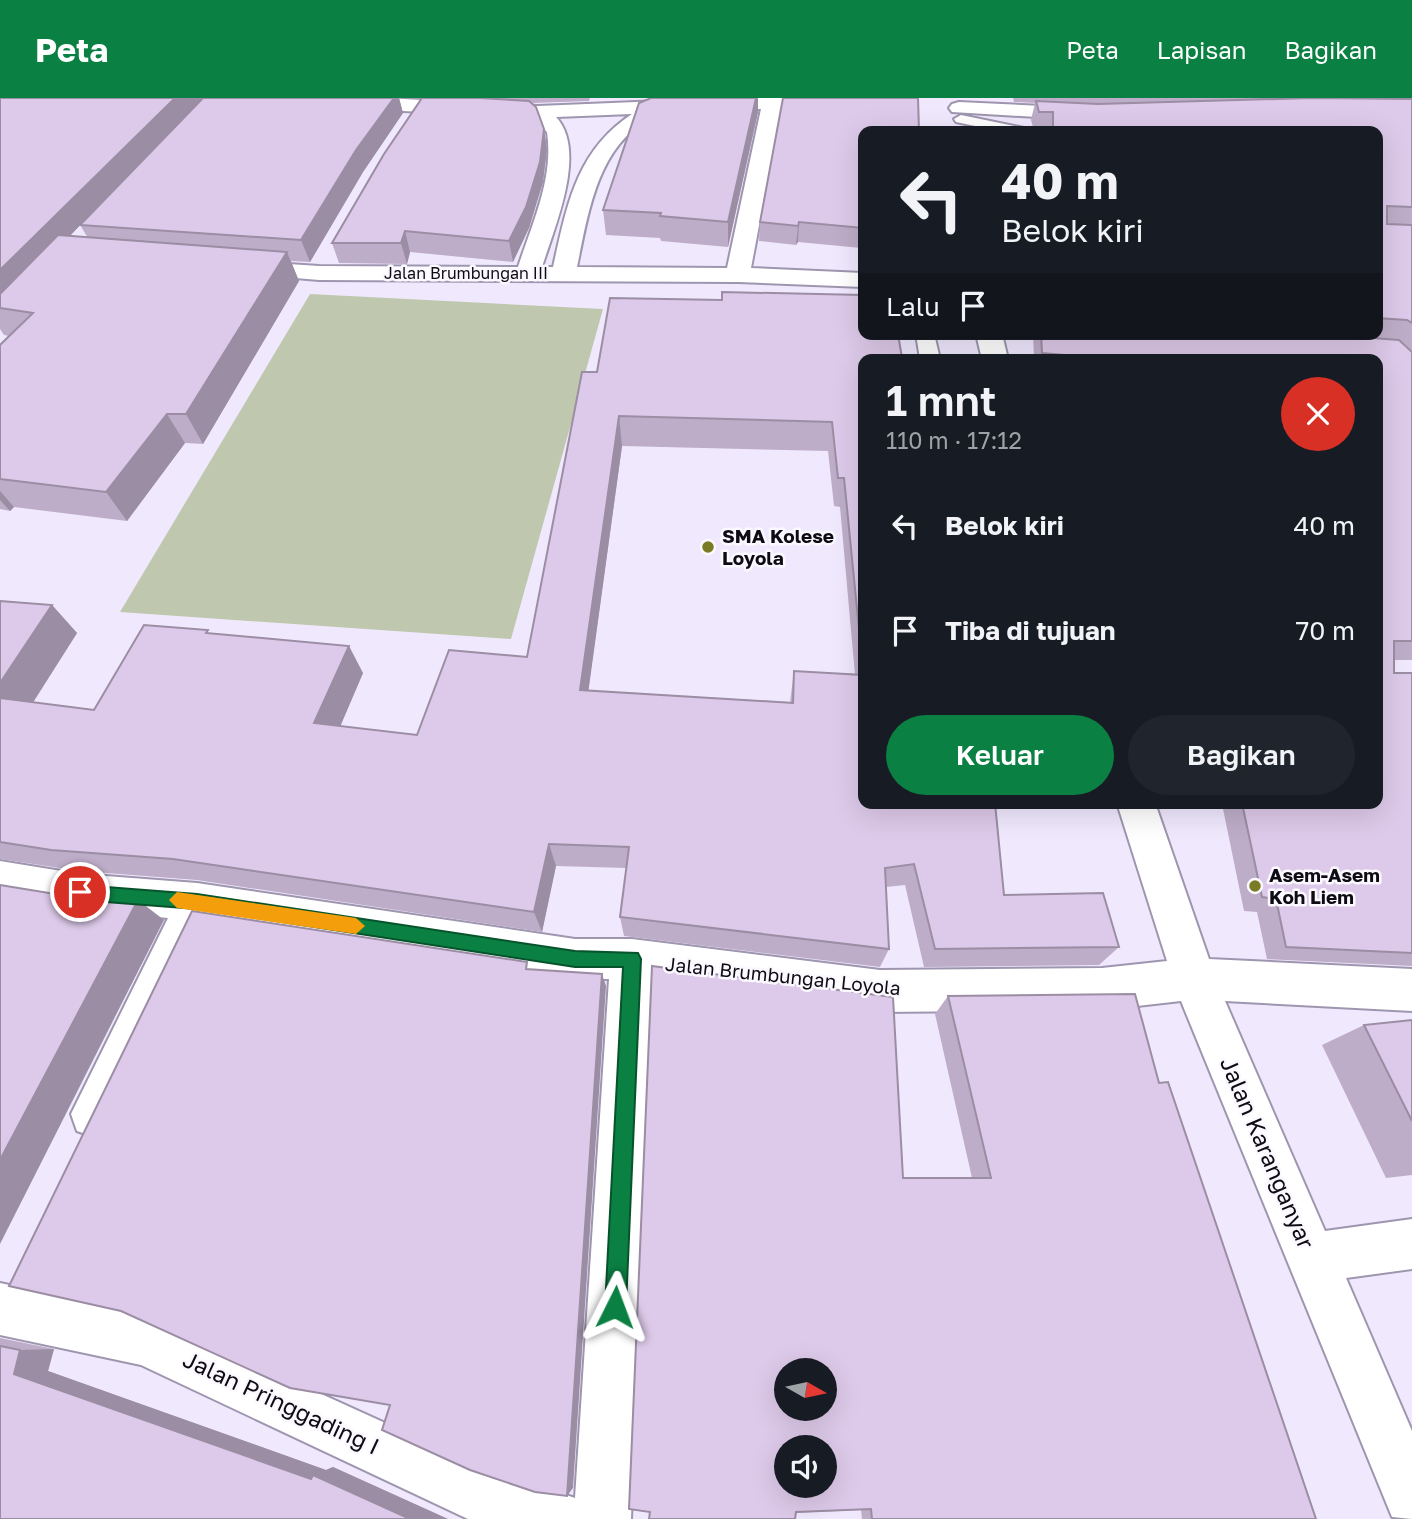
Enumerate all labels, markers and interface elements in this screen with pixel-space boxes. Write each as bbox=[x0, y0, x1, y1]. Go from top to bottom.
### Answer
text: Peta bbox=[35, 30, 108, 69]
text: Peta bbox=[1066, 35, 1119, 64]
text: Lapisan bbox=[1157, 35, 1247, 64]
text: Bagikan bbox=[1285, 35, 1377, 64]
text: 40 m bbox=[1001, 151, 1119, 210]
icon: left bbox=[886, 154, 977, 245]
text: Belok kiri bbox=[1001, 211, 1144, 249]
street label: Jalan Brumbungan III bbox=[384, 263, 548, 283]
icon: arrive bbox=[954, 287, 992, 325]
text: Lalu bbox=[886, 291, 940, 322]
text: 1 mnt bbox=[886, 375, 997, 425]
button: close bbox=[1281, 377, 1355, 451]
text: 110 m · 17:12 bbox=[886, 426, 1022, 454]
icon: left bbox=[886, 507, 924, 545]
text: Belok kiri bbox=[945, 510, 1064, 541]
text: 40 m bbox=[1294, 510, 1355, 541]
place label: SMA Kolese Loyola bbox=[722, 524, 834, 569]
marker: SMA Kolese Loyola bbox=[700, 539, 716, 555]
icon: arrive bbox=[886, 612, 924, 650]
text: Tiba di tujuan bbox=[945, 615, 1115, 646]
text: 70 m bbox=[1296, 615, 1355, 646]
button: Keluar bbox=[886, 715, 1114, 795]
button: Bagikan bbox=[1128, 715, 1355, 795]
pin bbox=[50, 862, 110, 922]
place label: Asem-Asem Koh Liem bbox=[1269, 863, 1380, 908]
icon: arrive bbox=[61, 873, 99, 911]
marker: Asem-Asem Koh Liem bbox=[1247, 878, 1263, 894]
street label: Jalan Brumbungan Loyola bbox=[664, 952, 902, 999]
street label: Jalan Karanganyar bbox=[1215, 1053, 1321, 1253]
position arrow bbox=[578, 1270, 652, 1344]
street label: Jalan Pringgading I bbox=[179, 1344, 384, 1460]
north arrow bbox=[774, 1358, 836, 1421]
map controls bbox=[774, 1358, 837, 1498]
button: sound bbox=[774, 1435, 837, 1498]

